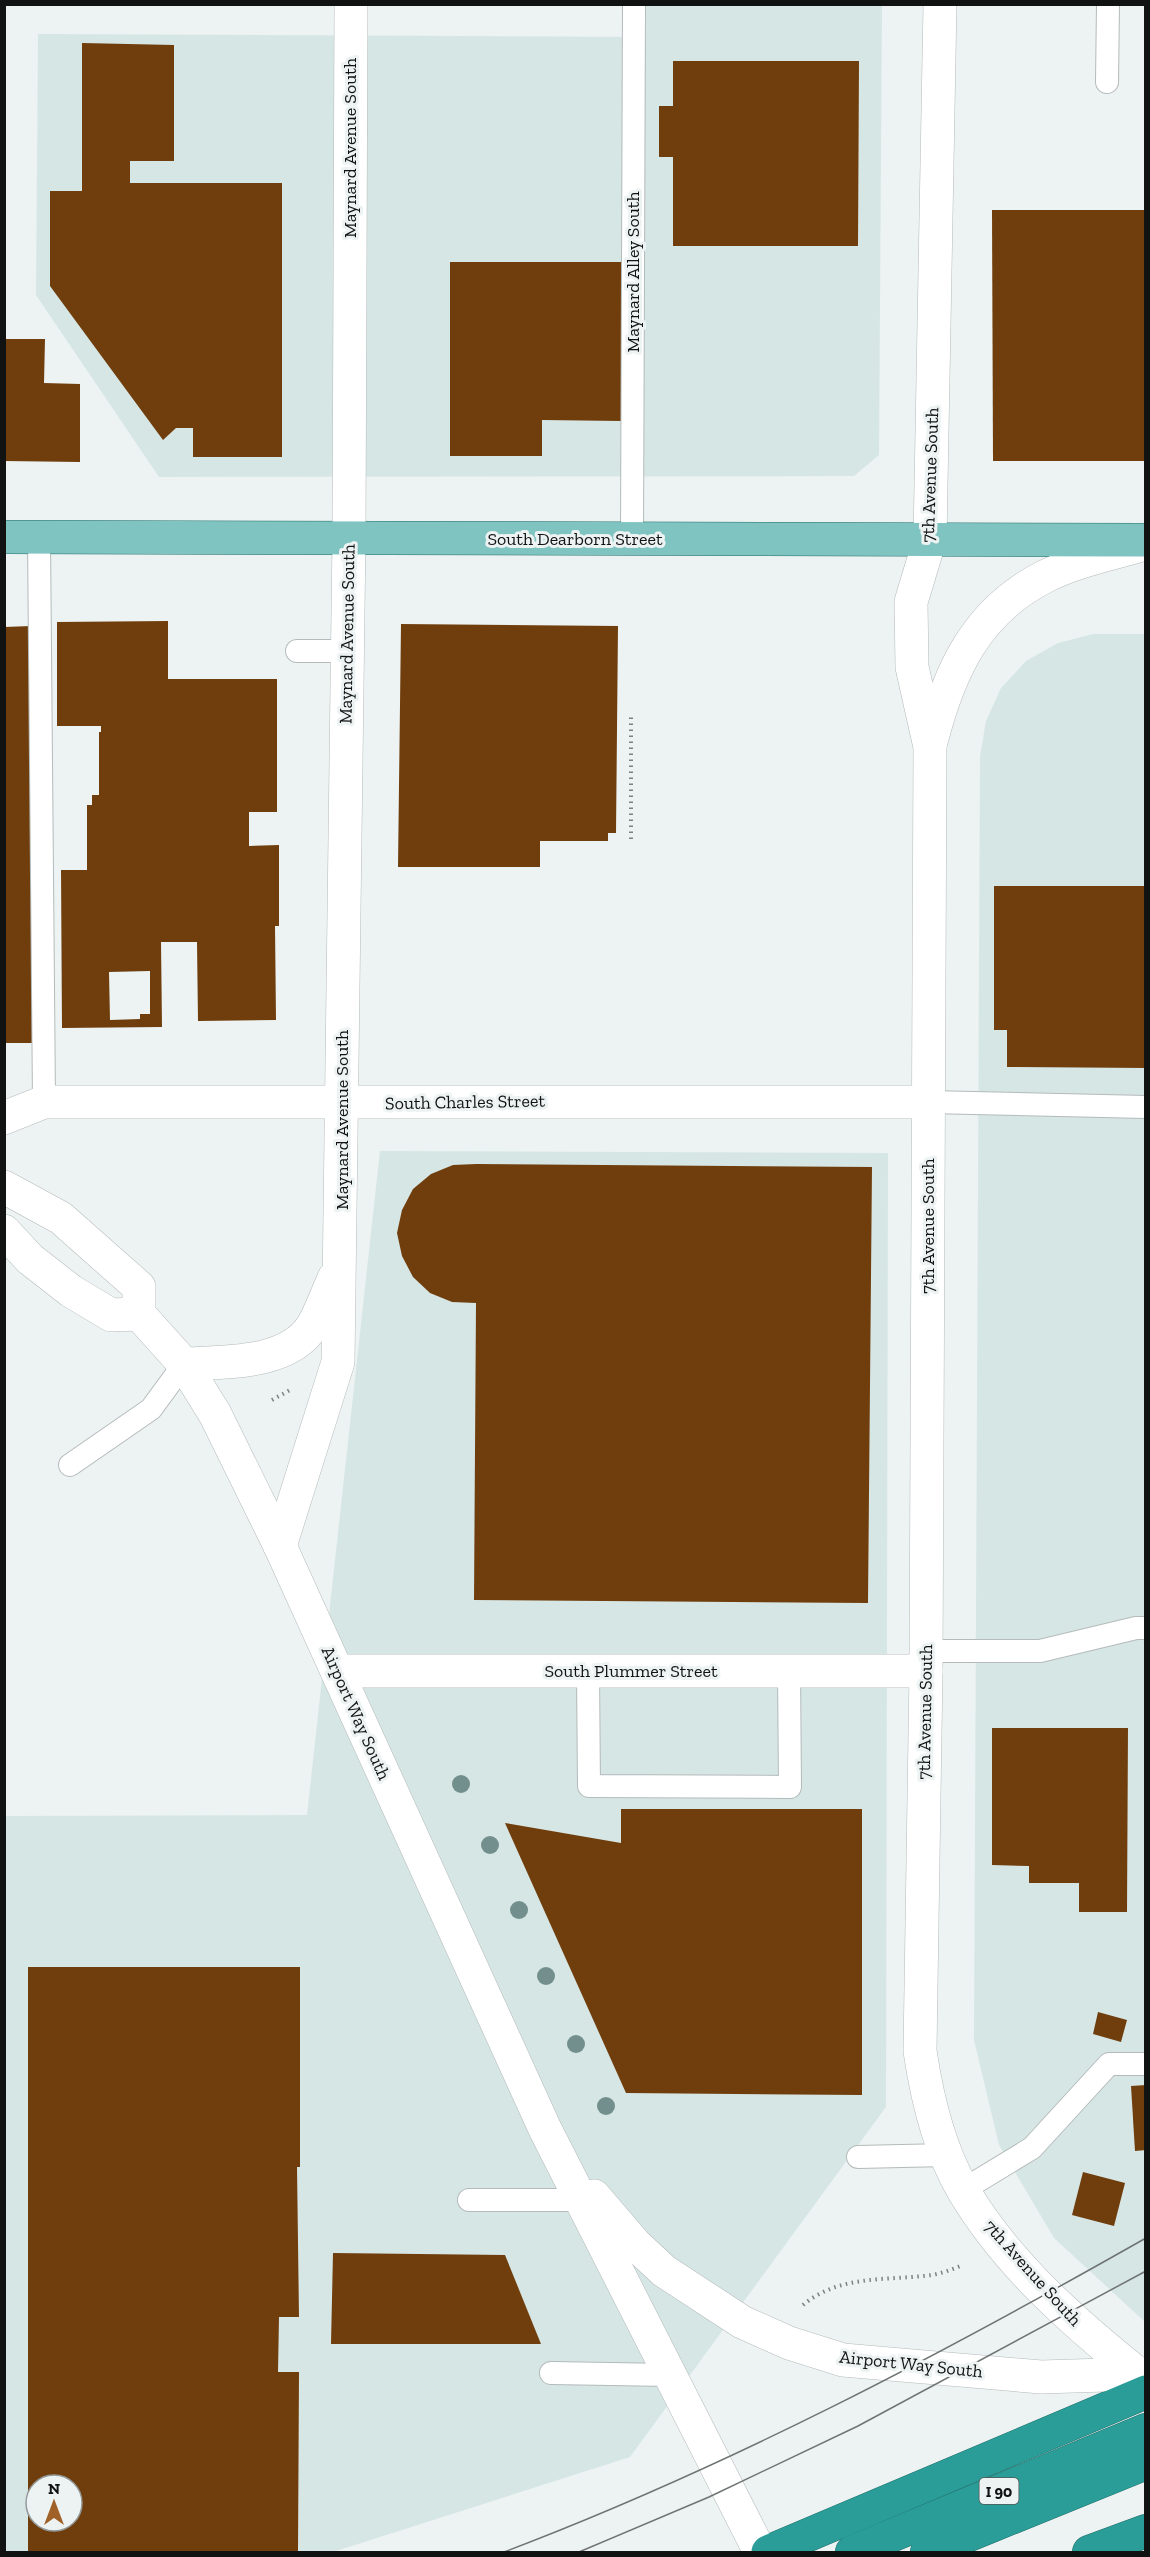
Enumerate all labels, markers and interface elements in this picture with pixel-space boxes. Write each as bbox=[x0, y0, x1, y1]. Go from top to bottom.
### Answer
street label: Maynard Avenue South bbox=[339, 58, 361, 238]
street label: Maynard Alley South bbox=[622, 191, 644, 353]
street label: 7th Avenue South bbox=[917, 407, 943, 543]
street label: South Dearborn Street bbox=[487, 528, 663, 550]
street label: Maynard Avenue South bbox=[334, 544, 360, 724]
street label: Maynard Avenue South bbox=[331, 1030, 353, 1210]
street label: South Charles Street bbox=[385, 1090, 546, 1114]
street label: 7th Avenue South bbox=[917, 1158, 939, 1294]
street label: Airport Way South bbox=[317, 1643, 395, 1783]
street label: 7th Avenue South bbox=[913, 1644, 937, 1780]
street label: South Plummer Street bbox=[544, 1660, 718, 1682]
street label: 7th Avenue South bbox=[980, 2215, 1086, 2331]
street label: Airport Way South bbox=[838, 2346, 984, 2382]
north arrow bbox=[24, 2473, 84, 2533]
road number: I 90 bbox=[980, 2478, 1018, 2504]
text: N bbox=[48, 2479, 60, 2498]

